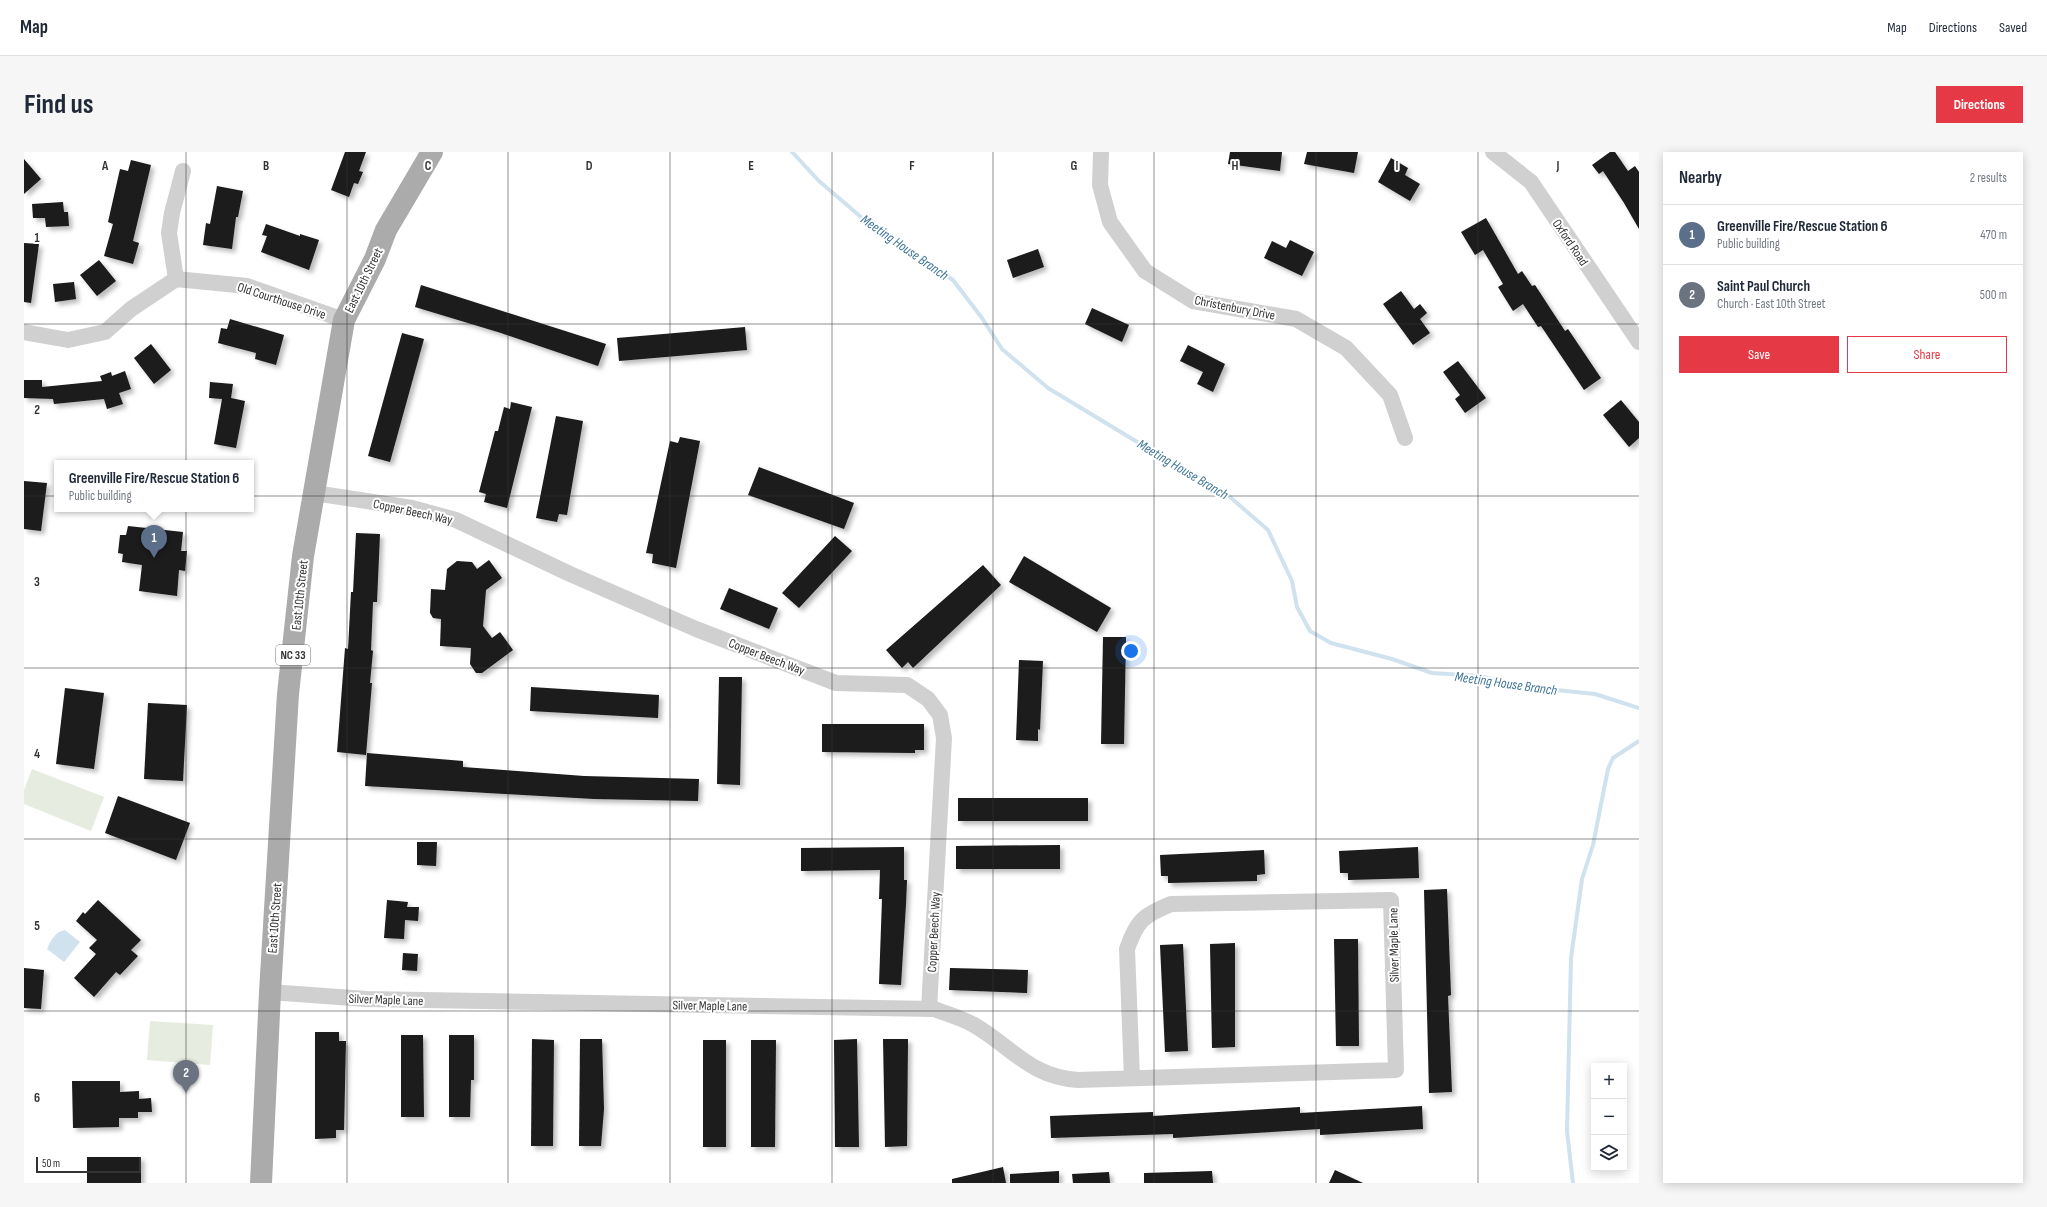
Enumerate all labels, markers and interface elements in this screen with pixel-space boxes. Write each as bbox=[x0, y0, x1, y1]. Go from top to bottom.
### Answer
text: Map bbox=[20, 16, 48, 39]
text: Map bbox=[1887, 19, 1907, 36]
text: Directions bbox=[1929, 19, 1977, 36]
text: Saved bbox=[1999, 19, 2027, 36]
button: Directions bbox=[1936, 86, 2023, 123]
text: Find us bbox=[24, 88, 93, 121]
text: A bbox=[101, 158, 109, 174]
text: B bbox=[263, 158, 269, 174]
text: C bbox=[425, 158, 432, 174]
text: D bbox=[586, 158, 593, 174]
text: E bbox=[748, 158, 754, 174]
text: F bbox=[909, 158, 915, 174]
text: G bbox=[1071, 158, 1078, 174]
text: H bbox=[1232, 158, 1239, 174]
text: I bbox=[1396, 158, 1399, 174]
text: J bbox=[1556, 158, 1560, 174]
text: Nearby bbox=[1679, 168, 1722, 188]
text: 2 results bbox=[1970, 170, 2007, 186]
water label: Meeting House Branch bbox=[858, 211, 952, 284]
street label: Oxford Road bbox=[1549, 216, 1592, 269]
text: Greenville Fire/Rescue Station 6 bbox=[1717, 217, 1888, 236]
text: 1 bbox=[1689, 227, 1695, 243]
text: 470 m bbox=[1980, 227, 2007, 243]
text: 1 bbox=[34, 230, 40, 246]
text: Public building bbox=[1717, 236, 1780, 252]
street label: East 10th Street bbox=[341, 245, 386, 316]
text: Saint Paul Church bbox=[1717, 277, 1810, 296]
street label: Old Courthouse Drive bbox=[235, 279, 328, 323]
text: 2 bbox=[1689, 287, 1695, 303]
text: 500 m bbox=[1980, 287, 2007, 303]
street label: Christenbury Drive bbox=[1193, 292, 1276, 324]
text: Church · East 10th Street bbox=[1717, 296, 1826, 312]
button: Save bbox=[1679, 336, 1839, 373]
button: Share bbox=[1847, 336, 2007, 373]
text: 2 bbox=[34, 402, 40, 418]
water label: Meeting House Branch bbox=[1134, 436, 1231, 503]
popup bbox=[54, 460, 254, 512]
text: Greenville Fire/Rescue Station 6 bbox=[69, 469, 239, 488]
text: Public building bbox=[69, 488, 132, 504]
street label: Copper Beech Way bbox=[372, 496, 454, 528]
pin: 1 bbox=[141, 525, 167, 558]
street label: East 10th Street bbox=[288, 559, 312, 631]
text: 3 bbox=[34, 574, 40, 590]
street label: Copper Beech Way bbox=[726, 635, 807, 679]
your location bbox=[1121, 641, 1141, 661]
road number: NC 33 bbox=[276, 645, 310, 665]
water label: Meeting House Branch bbox=[1454, 668, 1558, 699]
text: 4 bbox=[34, 746, 40, 762]
street label: East 10th Street bbox=[265, 882, 285, 954]
street label: Copper Beech Way bbox=[924, 891, 944, 973]
street label: Silver Maple Lane bbox=[1385, 907, 1403, 983]
text: 5 bbox=[34, 918, 40, 934]
street label: Silver Maple Lane bbox=[348, 991, 424, 1009]
street label: Silver Maple Lane bbox=[672, 997, 748, 1015]
pin: 2 bbox=[173, 1060, 199, 1093]
map controls bbox=[1591, 1063, 1627, 1171]
button: + bbox=[1591, 1063, 1627, 1099]
text: 6 bbox=[34, 1090, 40, 1106]
button: − bbox=[1591, 1099, 1627, 1135]
button: layers bbox=[1591, 1135, 1627, 1171]
scale bar bbox=[36, 1155, 141, 1174]
text: 50 m bbox=[42, 1157, 60, 1170]

